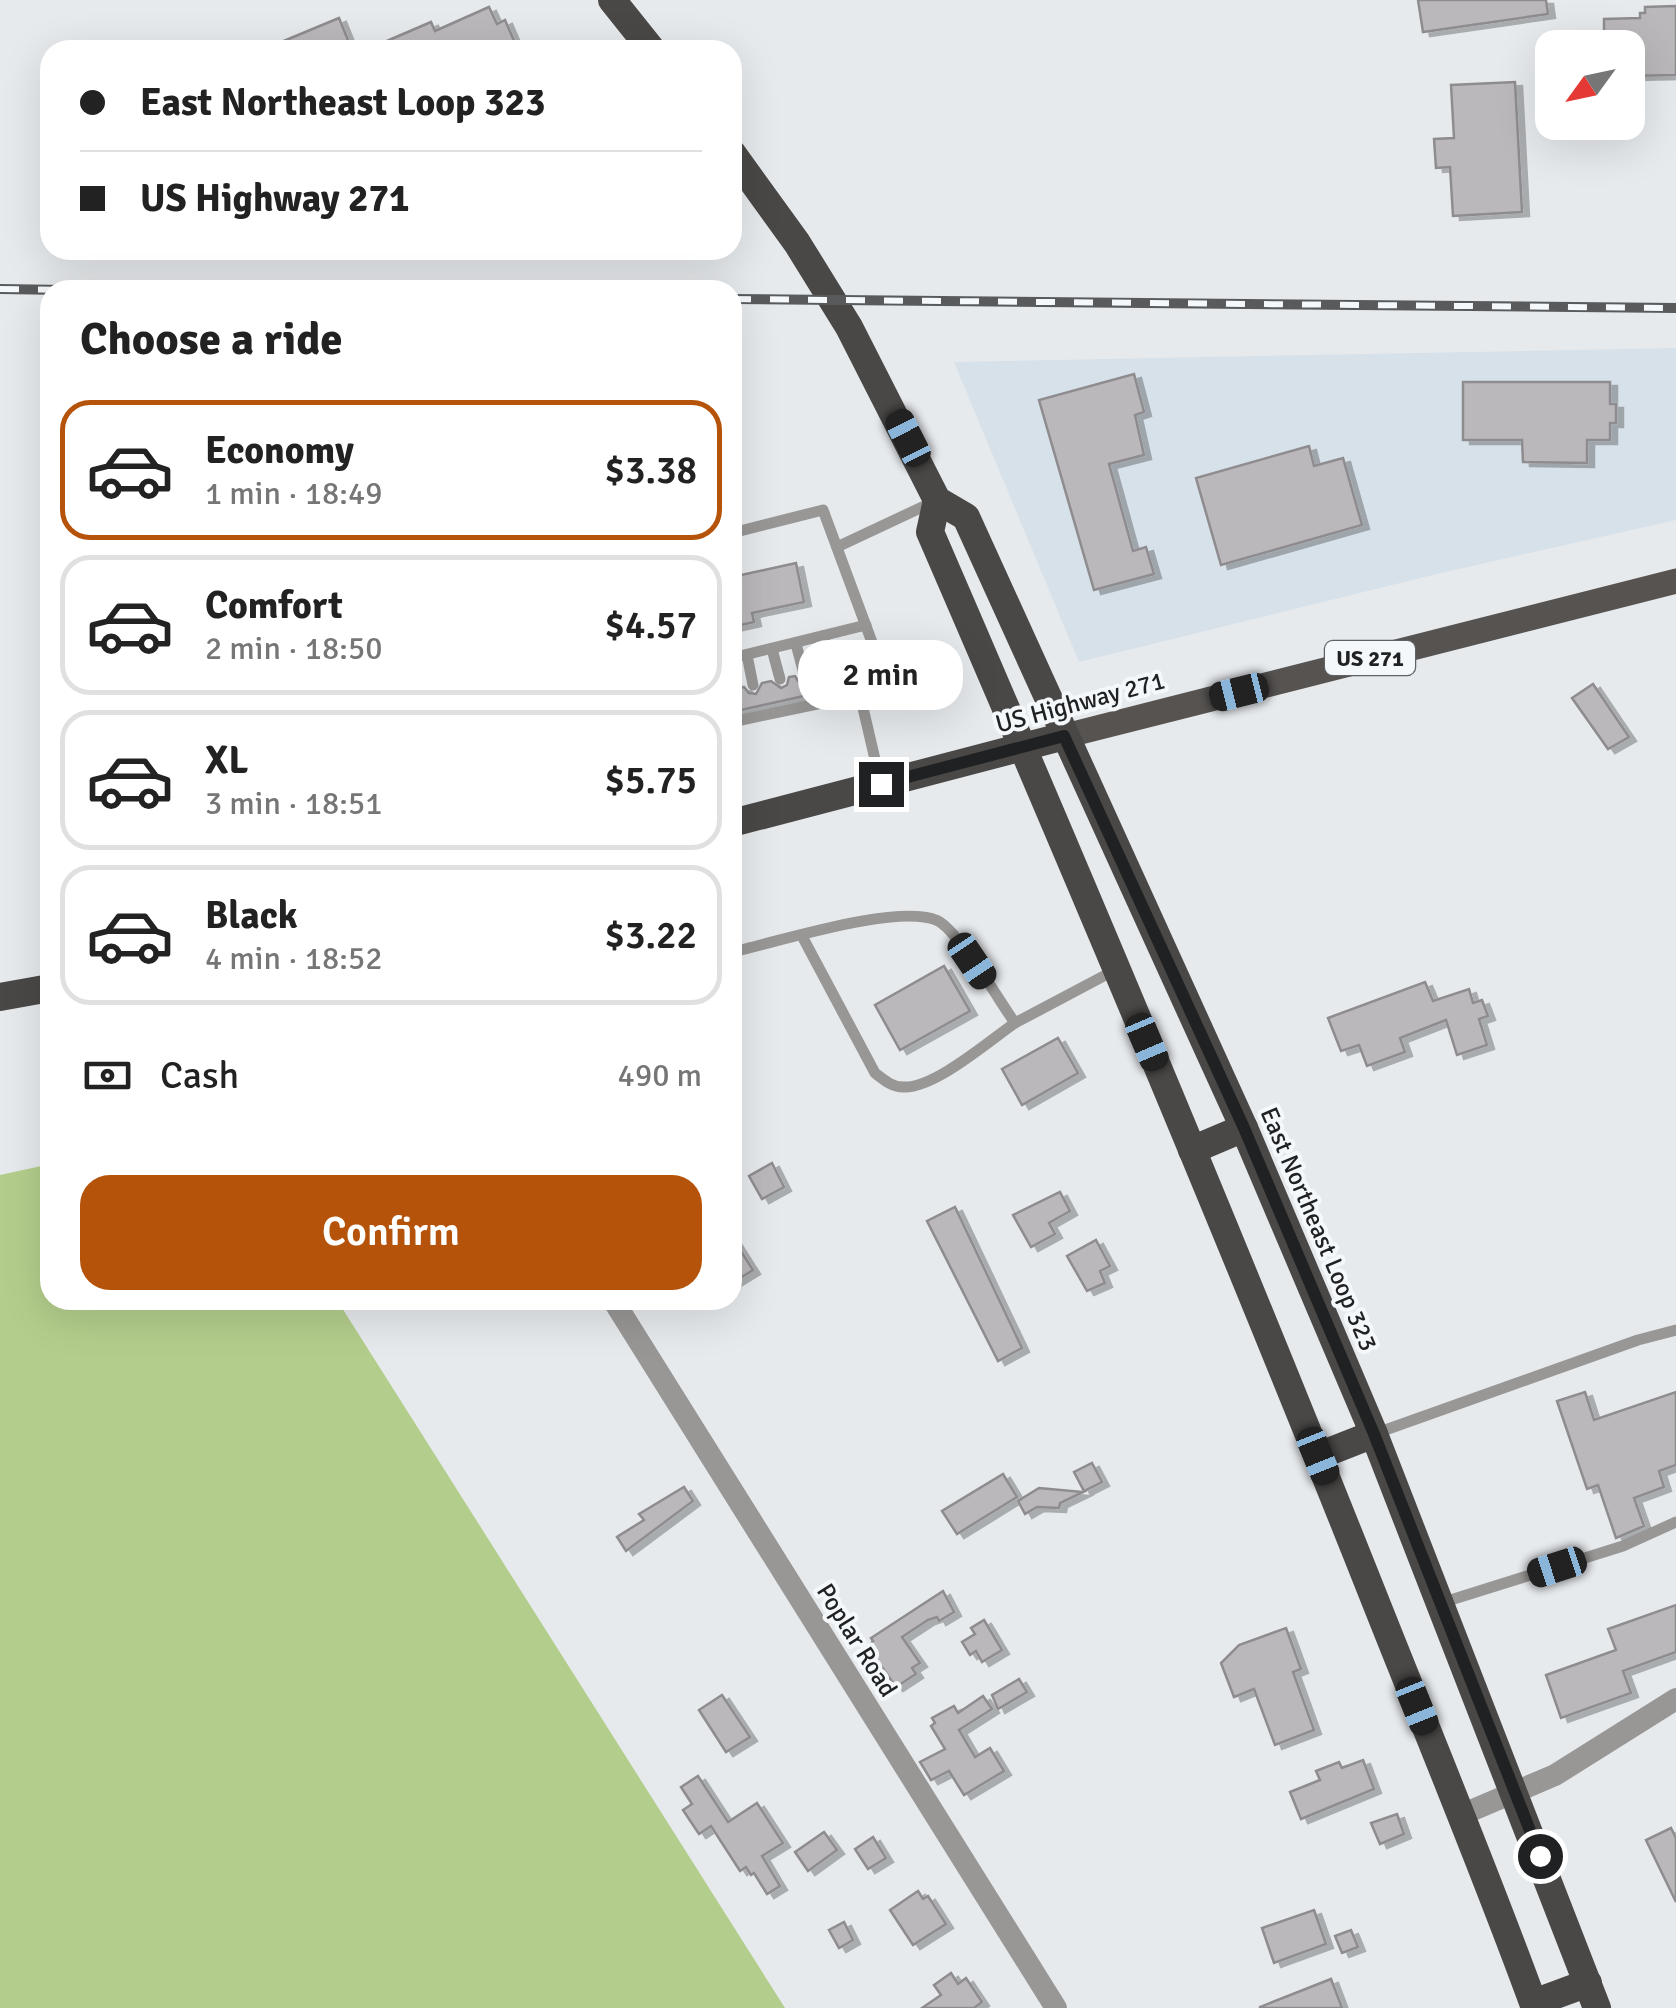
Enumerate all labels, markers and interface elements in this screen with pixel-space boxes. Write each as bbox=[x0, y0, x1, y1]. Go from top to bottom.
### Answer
north arrow bbox=[1535, 30, 1645, 140]
map controls bbox=[1535, 30, 1645, 140]
text: East Northeast Loop 323 bbox=[140, 79, 545, 126]
text: US Highway 271 bbox=[140, 175, 410, 222]
text: Choose a ride bbox=[80, 312, 343, 367]
car bbox=[881, 404, 935, 472]
icon: car bbox=[85, 425, 175, 515]
text: Economy bbox=[205, 427, 354, 474]
text: $3.38 bbox=[604, 447, 697, 494]
text: 1 min · 18:49 bbox=[205, 474, 383, 513]
icon: car bbox=[85, 580, 175, 670]
text: Comfort bbox=[205, 582, 343, 629]
text: $4.57 bbox=[604, 602, 697, 649]
text: 2 min · 18:50 bbox=[205, 629, 383, 668]
callout: 2 min bbox=[798, 639, 964, 709]
road number: US 271 bbox=[1325, 641, 1415, 675]
text: 2 min bbox=[842, 655, 919, 694]
street label: US Highway 271 bbox=[992, 665, 1168, 739]
car bbox=[1206, 670, 1272, 714]
icon: car bbox=[85, 735, 175, 825]
text: XL bbox=[205, 737, 248, 784]
text: $5.75 bbox=[604, 757, 697, 804]
route end bbox=[859, 762, 904, 807]
text: 3 min · 18:51 bbox=[205, 784, 383, 823]
icon: car bbox=[85, 890, 175, 980]
text: Black bbox=[205, 892, 298, 939]
text: $3.22 bbox=[604, 912, 697, 959]
car bbox=[943, 928, 1001, 994]
text: 4 min · 18:52 bbox=[205, 939, 383, 978]
car bbox=[1121, 1009, 1173, 1075]
icon: cash bbox=[80, 1048, 135, 1103]
text: Cash bbox=[160, 1052, 239, 1099]
text: 490 m bbox=[618, 1056, 702, 1095]
street label: East Northeast Loop 323 bbox=[1254, 1102, 1384, 1356]
button: Confirm bbox=[80, 1175, 702, 1290]
car bbox=[1293, 1423, 1343, 1489]
car bbox=[1524, 1543, 1590, 1591]
street label: Poplar Road bbox=[810, 1578, 904, 1702]
car bbox=[1392, 1673, 1442, 1739]
route start bbox=[1518, 1834, 1563, 1879]

